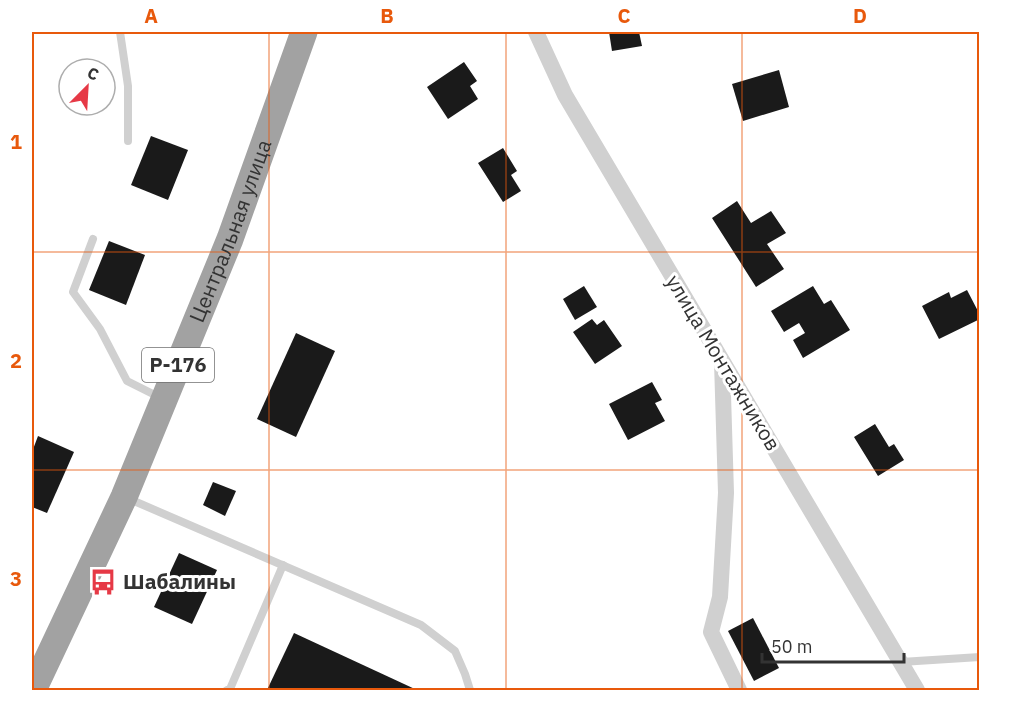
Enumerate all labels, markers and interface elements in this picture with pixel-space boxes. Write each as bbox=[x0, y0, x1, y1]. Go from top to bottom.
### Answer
text: A bbox=[144, 2, 158, 29]
text: B bbox=[380, 2, 394, 29]
text: C bbox=[617, 2, 631, 29]
text: D bbox=[853, 2, 867, 29]
north arrow bbox=[57, 57, 117, 117]
text: С bbox=[84, 62, 102, 85]
text: 1 bbox=[10, 128, 22, 155]
street label: Центральная улица bbox=[182, 136, 277, 326]
street label: улица Монтажников bbox=[660, 269, 788, 456]
text: 2 bbox=[10, 347, 22, 374]
road number: Р-176 bbox=[142, 348, 214, 382]
text: 3 bbox=[10, 565, 22, 592]
bus stop icon: Шабалины bbox=[88, 567, 118, 597]
place label: Шабалины bbox=[123, 567, 236, 595]
scale bar bbox=[762, 626, 904, 664]
text: 50 m bbox=[771, 635, 813, 658]

